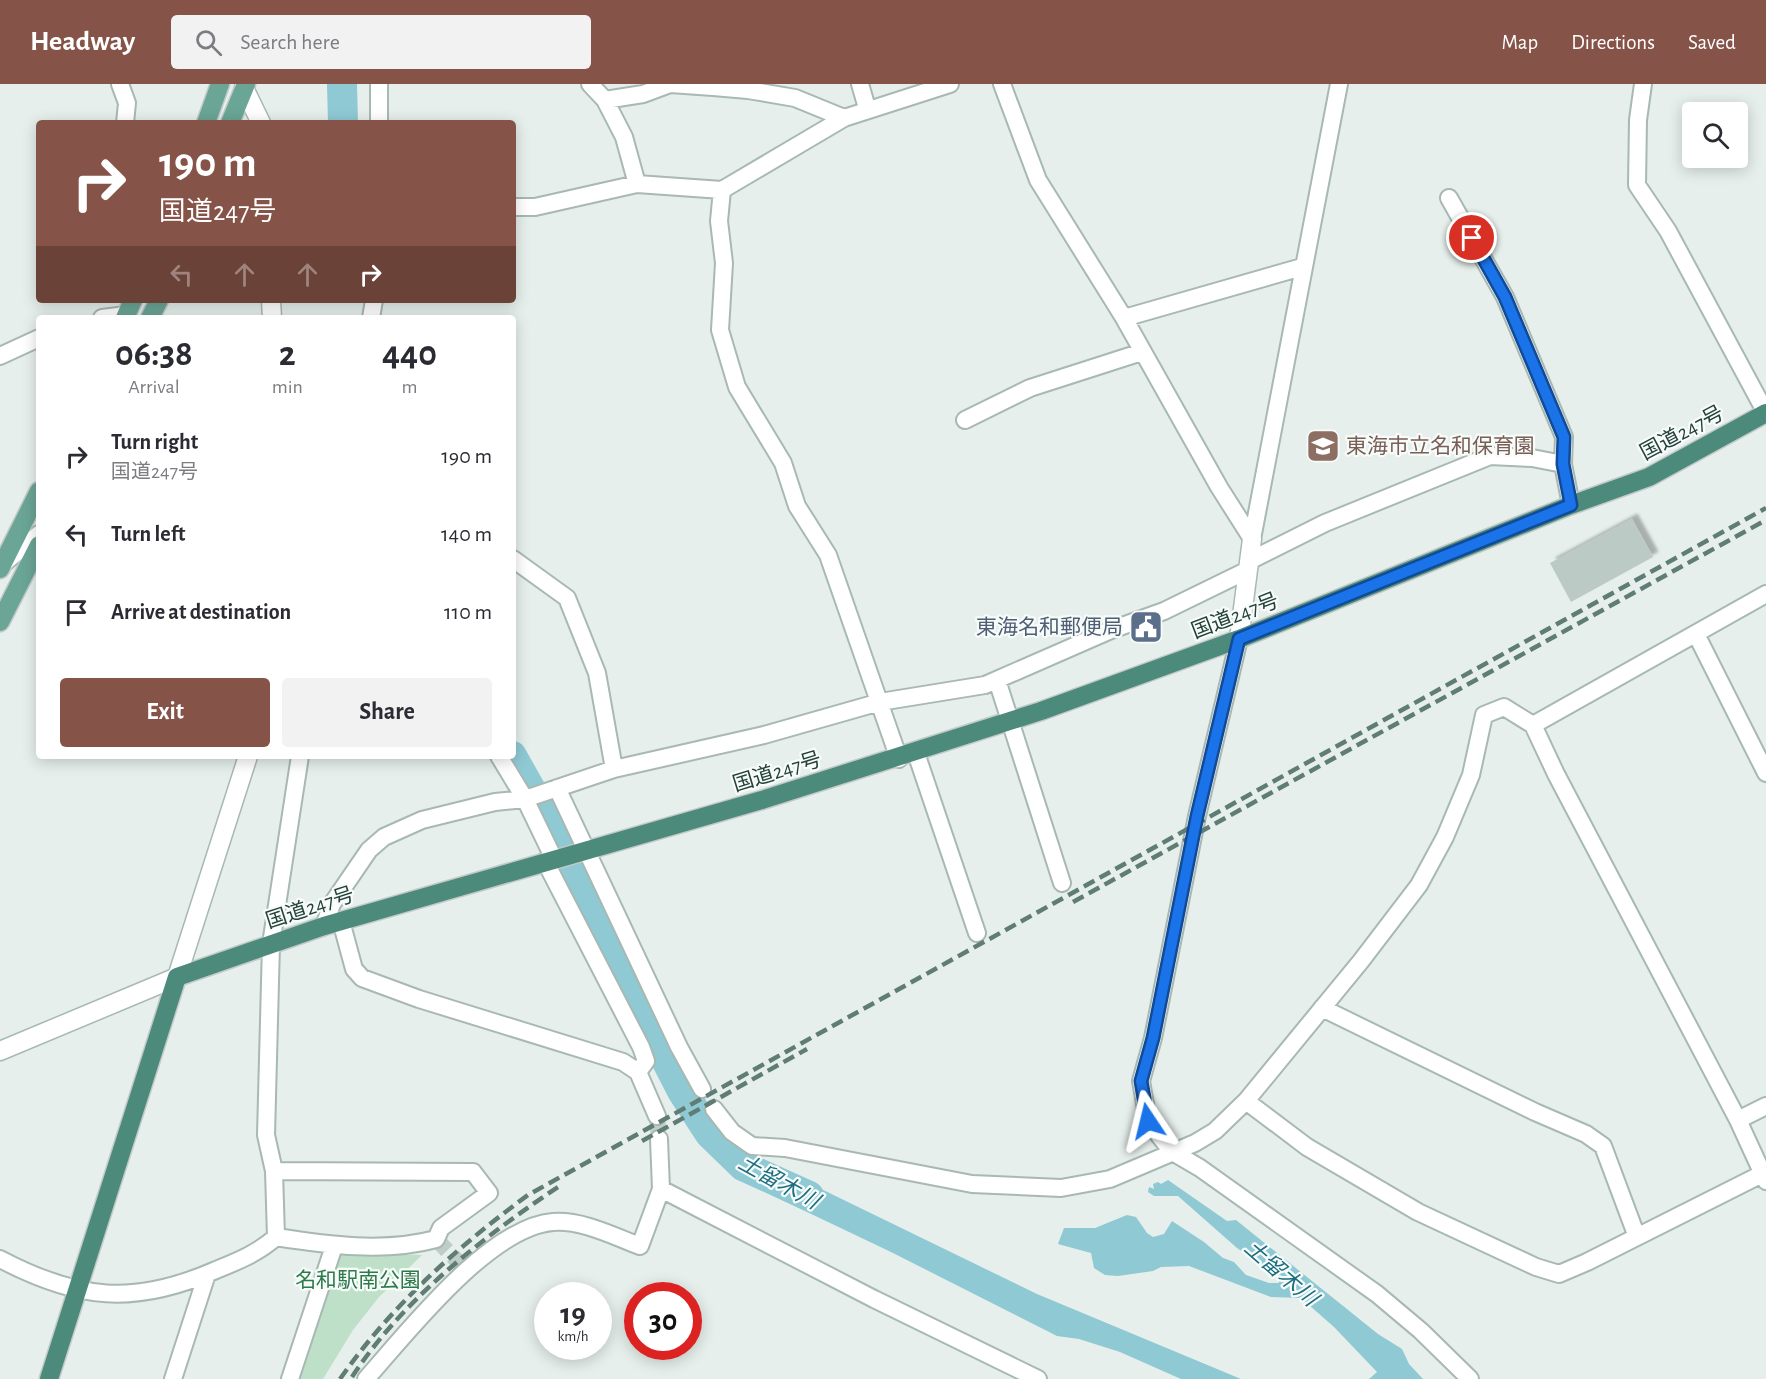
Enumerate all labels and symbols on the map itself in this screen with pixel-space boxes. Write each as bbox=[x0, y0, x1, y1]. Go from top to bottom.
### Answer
pin bbox=[1446, 212, 1497, 263]
street label: 国道247号 bbox=[1636, 401, 1727, 464]
school or university icon: 東海市立名和保育園 bbox=[1305, 428, 1341, 464]
place label: 東海市立名和保育園 bbox=[1346, 435, 1535, 457]
street label: 国道247号 bbox=[1188, 589, 1281, 642]
public building icon: 東海名和郵便局 bbox=[1128, 609, 1164, 645]
place label: 東海名和郵便局 bbox=[976, 616, 1123, 638]
street label: 国道247号 bbox=[730, 748, 824, 795]
street label: 国道247号 bbox=[263, 883, 357, 932]
position arrow bbox=[1116, 1089, 1180, 1153]
water label: 土留木川 bbox=[735, 1150, 825, 1214]
water label: 土留木川 bbox=[1241, 1235, 1324, 1311]
park label: 名和駅南公園 bbox=[295, 1269, 421, 1291]
speed limit sign: 30 bbox=[624, 1282, 702, 1360]

